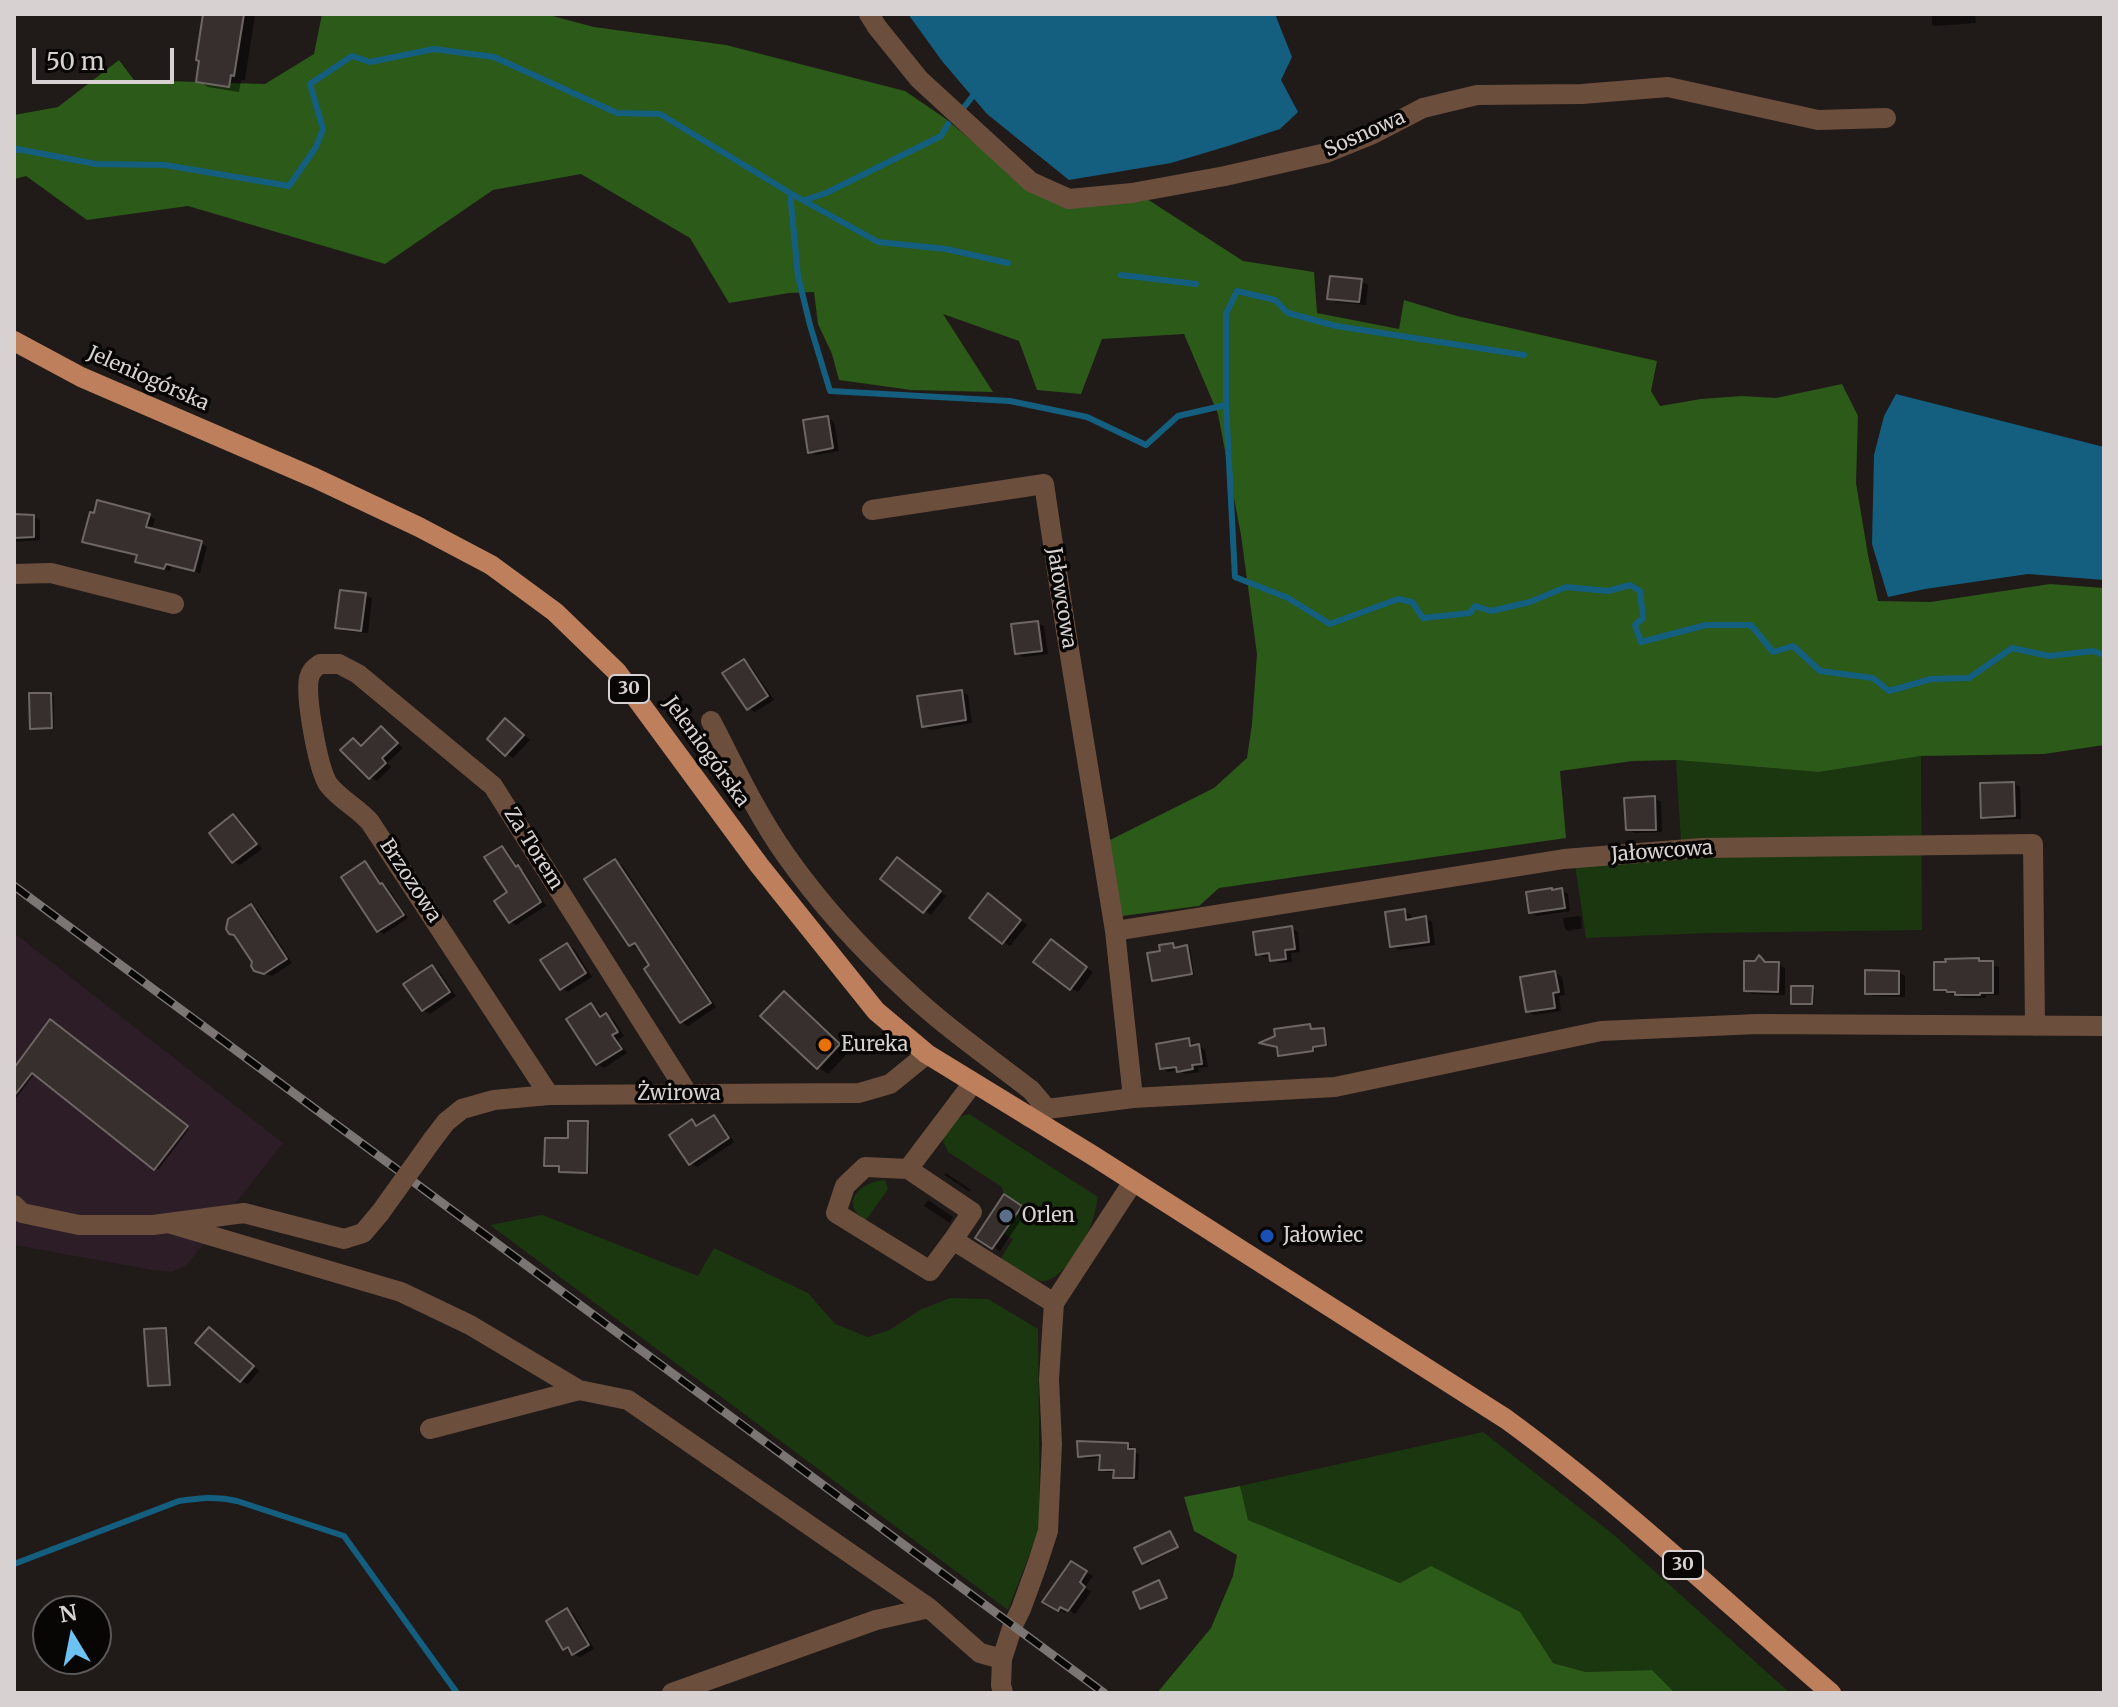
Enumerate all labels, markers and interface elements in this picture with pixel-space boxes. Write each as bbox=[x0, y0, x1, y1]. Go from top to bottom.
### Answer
scale bar bbox=[36, 32, 178, 82]
text: 50 m bbox=[46, 46, 105, 77]
street label: Sosnowa bbox=[1321, 106, 1409, 162]
street label: Jeleniogórska bbox=[84, 342, 212, 416]
street label: Jałowcowa bbox=[1041, 546, 1081, 650]
road number: 30 bbox=[609, 675, 649, 703]
street label: Jeleniogórska bbox=[658, 692, 754, 812]
street label: Za Torem bbox=[498, 804, 568, 894]
street label: Brzozowa bbox=[374, 835, 446, 927]
street label: Jałowcowa bbox=[1610, 836, 1714, 868]
place label: Eureka bbox=[841, 1033, 908, 1057]
marker: Eureka bbox=[816, 1036, 834, 1054]
street label: Żwirowa bbox=[637, 1082, 721, 1106]
place label: Orlen bbox=[1022, 1204, 1075, 1228]
marker: Orlen bbox=[997, 1207, 1015, 1225]
place label: Jałowiec bbox=[1283, 1224, 1363, 1248]
marker: Jałowiec bbox=[1258, 1227, 1276, 1245]
road number: 30 bbox=[1663, 1551, 1703, 1579]
north arrow bbox=[32, 1595, 112, 1675]
text: N bbox=[57, 1598, 79, 1629]

